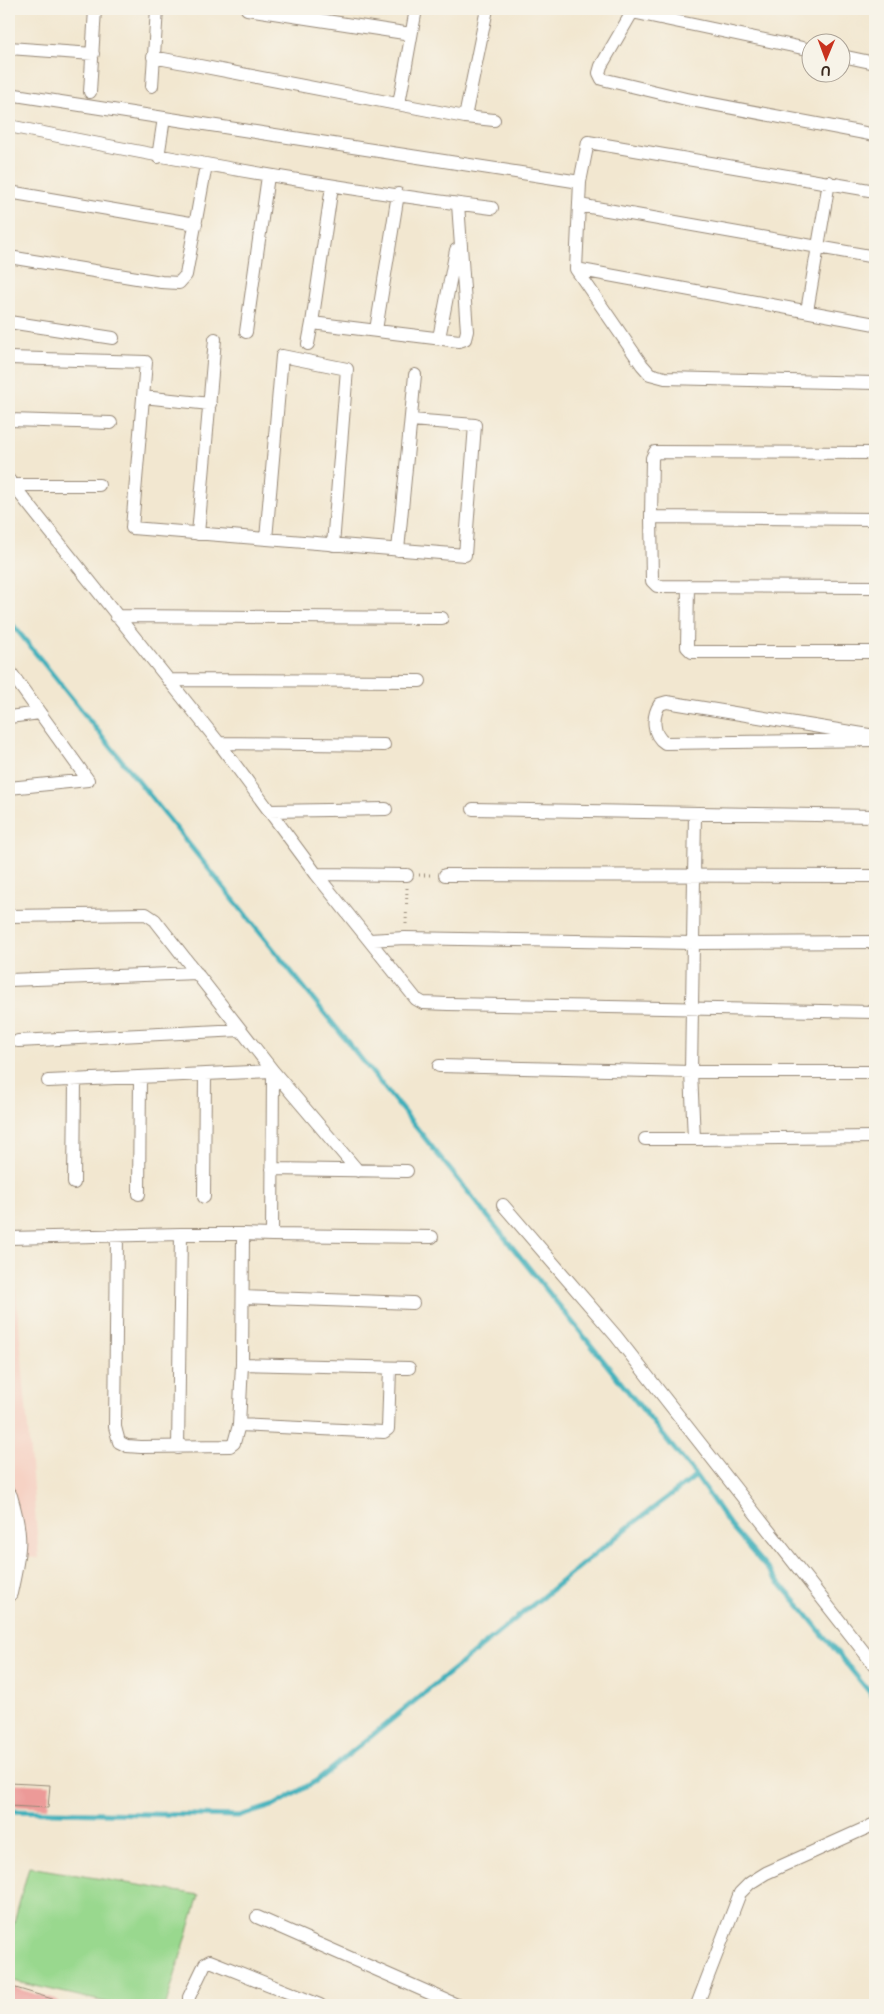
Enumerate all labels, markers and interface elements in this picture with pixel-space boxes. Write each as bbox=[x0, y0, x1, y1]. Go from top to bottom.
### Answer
north arrow bbox=[802, 32, 852, 82]
text: U bbox=[821, 62, 831, 79]

